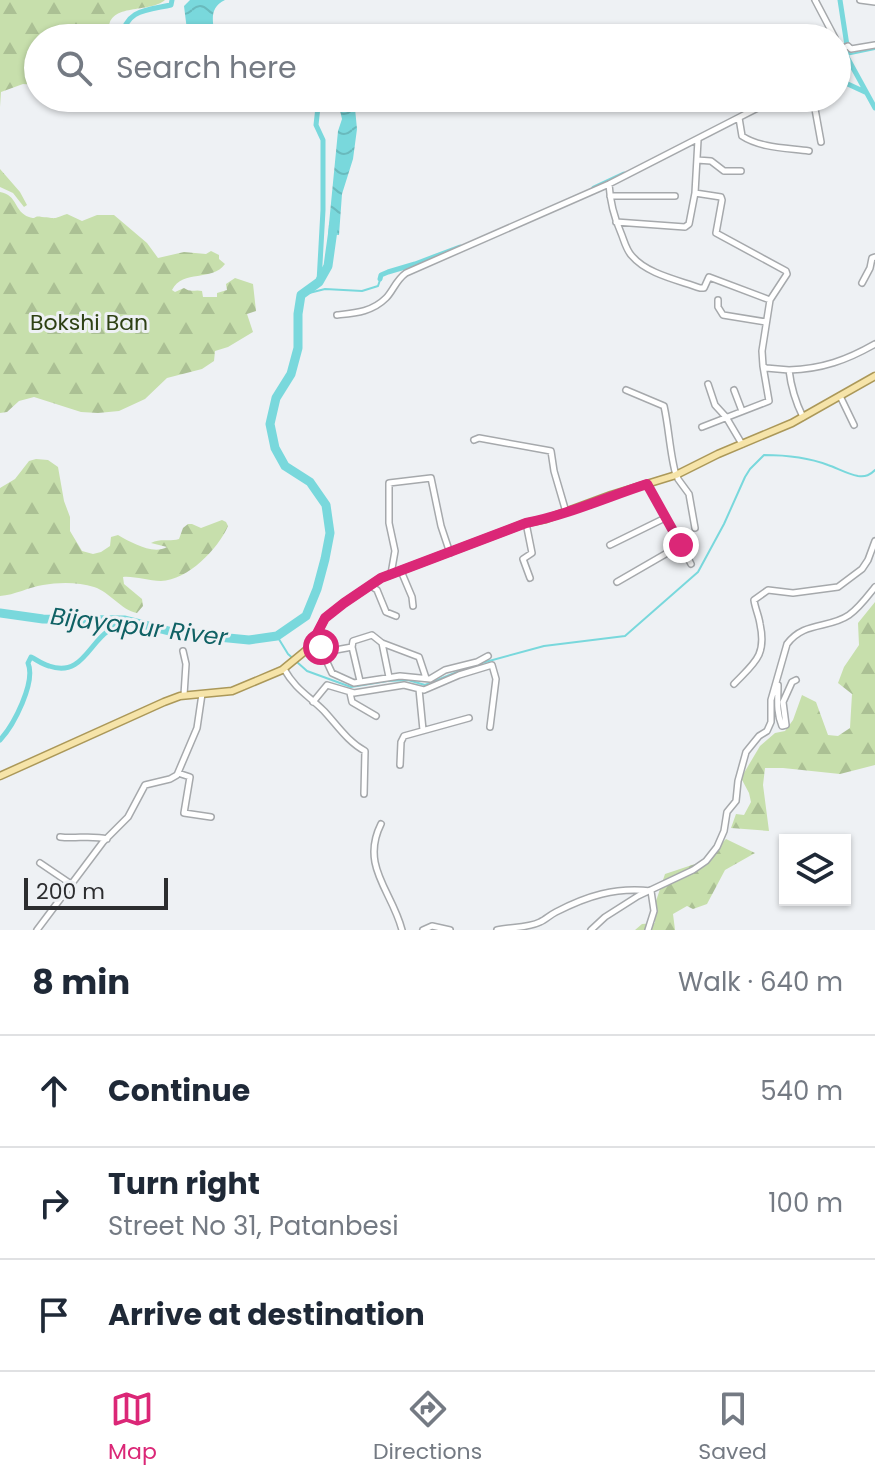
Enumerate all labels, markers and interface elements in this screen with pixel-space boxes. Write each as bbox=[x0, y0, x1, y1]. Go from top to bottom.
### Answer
search box bbox=[24, 24, 851, 112]
icon: search bbox=[52, 46, 96, 90]
text: Search here bbox=[116, 46, 297, 89]
park label: Bokshi Ban bbox=[30, 307, 148, 338]
route end bbox=[663, 527, 699, 563]
water label: Bijayapur River bbox=[49, 599, 230, 654]
route start bbox=[303, 629, 339, 665]
map controls bbox=[779, 834, 851, 906]
button: layers bbox=[779, 834, 851, 906]
scale bar bbox=[24, 874, 168, 910]
text: 200 m bbox=[36, 876, 105, 907]
text: 8 min bbox=[32, 958, 130, 1006]
text: Walk · 640 m bbox=[678, 964, 843, 1000]
icon: ahead bbox=[32, 1069, 76, 1113]
text: Continue bbox=[108, 1069, 250, 1112]
text: 540 m bbox=[760, 1073, 843, 1109]
text: Turn right bbox=[108, 1162, 260, 1205]
icon: right bbox=[32, 1181, 76, 1225]
text: 100 m bbox=[768, 1185, 843, 1221]
text: Street No 31, Patanbesi bbox=[108, 1208, 399, 1244]
icon: arrive bbox=[32, 1293, 76, 1337]
text: Arrive at destination bbox=[108, 1293, 425, 1336]
tab: Map bbox=[108, 1387, 157, 1468]
tab: Directions bbox=[373, 1387, 482, 1468]
tab: Saved bbox=[698, 1387, 767, 1468]

